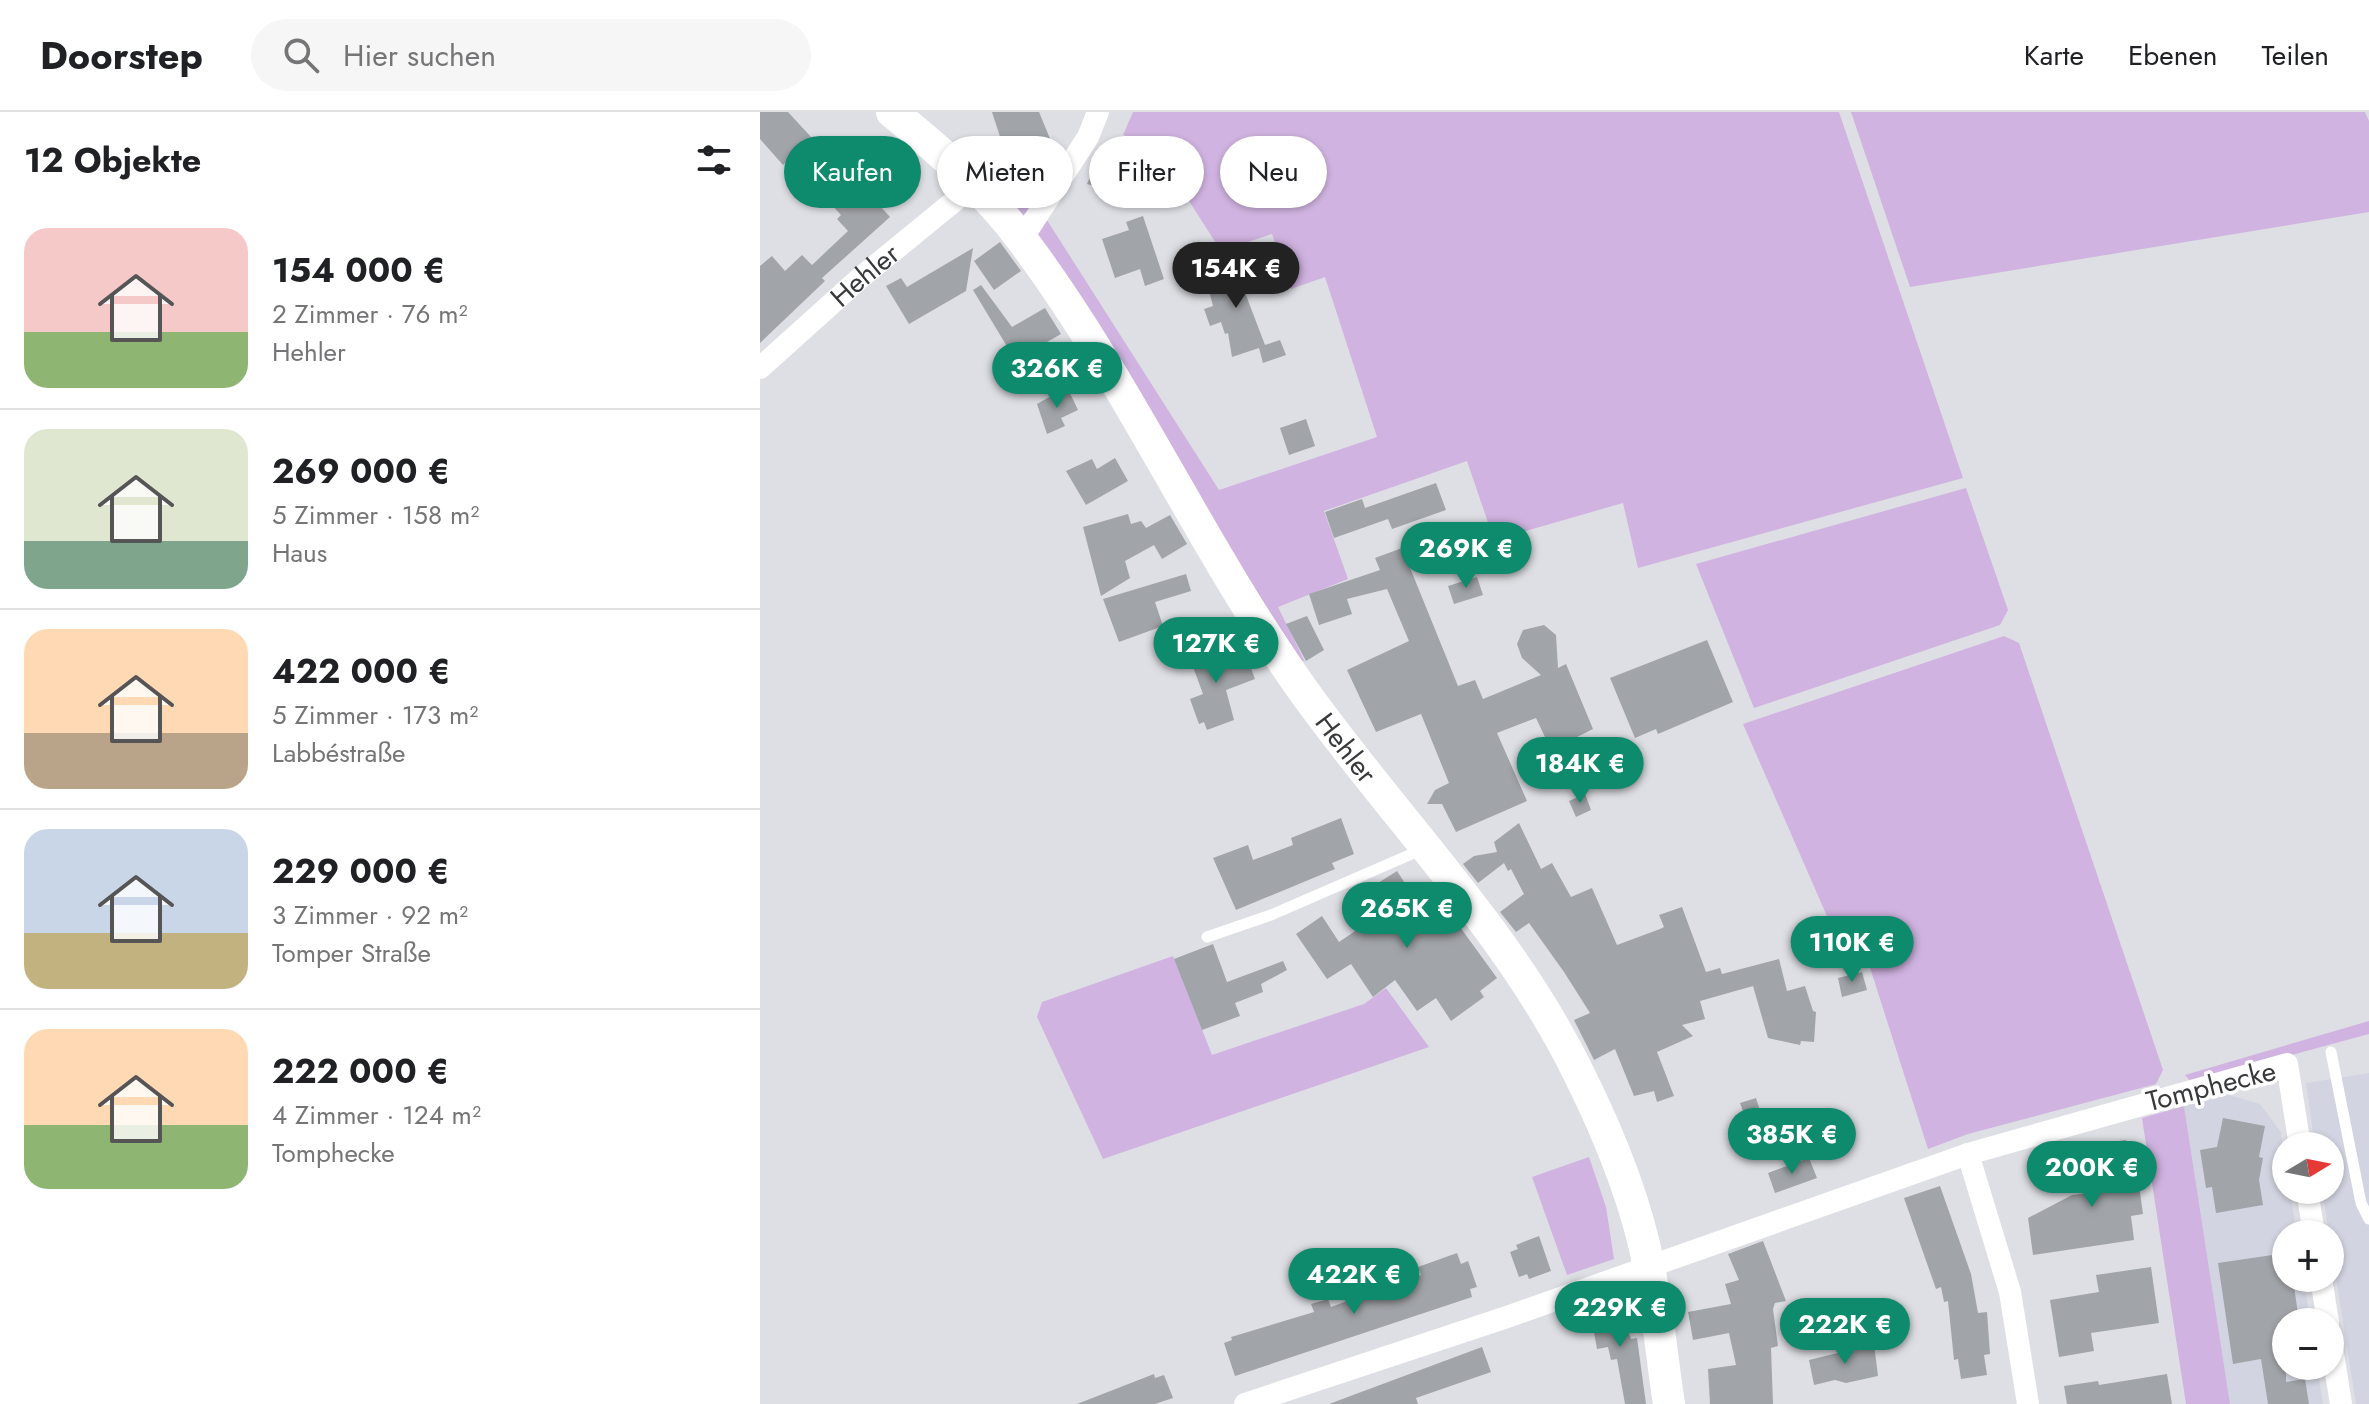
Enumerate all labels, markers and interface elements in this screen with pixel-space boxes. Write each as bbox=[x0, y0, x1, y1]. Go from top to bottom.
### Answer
search box bbox=[251, 19, 811, 91]
text: Doorstep bbox=[40, 28, 203, 83]
icon: search bbox=[279, 33, 323, 77]
text: Hier suchen bbox=[343, 34, 496, 77]
text: Karte bbox=[2024, 35, 2084, 76]
text: Ebenen bbox=[2128, 35, 2218, 76]
text: Teilen bbox=[2262, 35, 2329, 76]
text: 12 Objekte bbox=[24, 136, 201, 185]
chip: Kaufen bbox=[784, 136, 921, 208]
chip: Mieten bbox=[937, 136, 1073, 208]
chip: Filter bbox=[1089, 136, 1204, 208]
chip: Neu bbox=[1220, 136, 1327, 208]
icon: filters bbox=[692, 138, 736, 182]
street label: Hehler bbox=[821, 233, 908, 316]
pin: 154K € bbox=[1171, 242, 1301, 310]
text: 154 000 € bbox=[272, 246, 445, 295]
text: 154K € bbox=[1190, 249, 1282, 287]
icon: home bbox=[88, 260, 184, 356]
text: 2 Zimmer · 76 m² bbox=[272, 295, 468, 333]
text: Hehler bbox=[272, 333, 346, 371]
pin: 326K € bbox=[992, 342, 1122, 410]
text: 326K € bbox=[1010, 349, 1104, 387]
text: 269 000 € bbox=[272, 447, 450, 496]
icon: home bbox=[88, 461, 184, 557]
text: 5 Zimmer · 158 m² bbox=[272, 496, 479, 534]
pin: 269K € bbox=[1401, 522, 1531, 590]
text: 269K € bbox=[1419, 529, 1513, 567]
text: Haus bbox=[272, 534, 327, 572]
pin: 127K € bbox=[1151, 617, 1281, 685]
text: 127K € bbox=[1172, 624, 1260, 662]
text: 422 000 € bbox=[272, 647, 451, 696]
icon: home bbox=[88, 661, 184, 757]
text: 5 Zimmer · 173 m² bbox=[272, 696, 478, 734]
street label: Hehler bbox=[1306, 704, 1387, 792]
text: Labbéstraße bbox=[272, 734, 405, 772]
pin: 184K € bbox=[1515, 737, 1645, 805]
text: 184K € bbox=[1535, 744, 1625, 782]
text: 229 000 € bbox=[272, 847, 450, 896]
icon: home bbox=[88, 861, 184, 957]
pin: 265K € bbox=[1342, 882, 1472, 950]
text: 265K € bbox=[1360, 889, 1454, 927]
text: 3 Zimmer · 92 m² bbox=[272, 896, 468, 934]
pin: 110K € bbox=[1787, 916, 1917, 984]
text: 110K € bbox=[1809, 923, 1895, 961]
text: Tomper Straße bbox=[272, 934, 431, 972]
text: 222 000 € bbox=[272, 1047, 449, 1096]
street label: Tomphecke bbox=[2142, 1050, 2280, 1122]
icon: home bbox=[88, 1061, 184, 1157]
text: 4 Zimmer · 124 m² bbox=[272, 1096, 481, 1134]
pin: 385K € bbox=[1727, 1108, 1857, 1176]
text: 385K € bbox=[1746, 1115, 1838, 1153]
north arrow bbox=[2272, 1132, 2344, 1204]
map controls bbox=[2272, 1132, 2344, 1380]
text: Tomphecke bbox=[272, 1134, 395, 1172]
pin: 200K € bbox=[2027, 1141, 2157, 1209]
text: 200K € bbox=[2045, 1148, 2139, 1186]
button: + bbox=[2272, 1220, 2344, 1292]
pin: 422K € bbox=[1289, 1248, 1419, 1316]
text: 422K € bbox=[1306, 1255, 1402, 1293]
pin: 229K € bbox=[1555, 1281, 1685, 1349]
text: 229K € bbox=[1573, 1288, 1667, 1326]
pin: 222K € bbox=[1780, 1298, 1910, 1366]
text: 222K € bbox=[1798, 1305, 1892, 1343]
button: − bbox=[2272, 1308, 2344, 1380]

